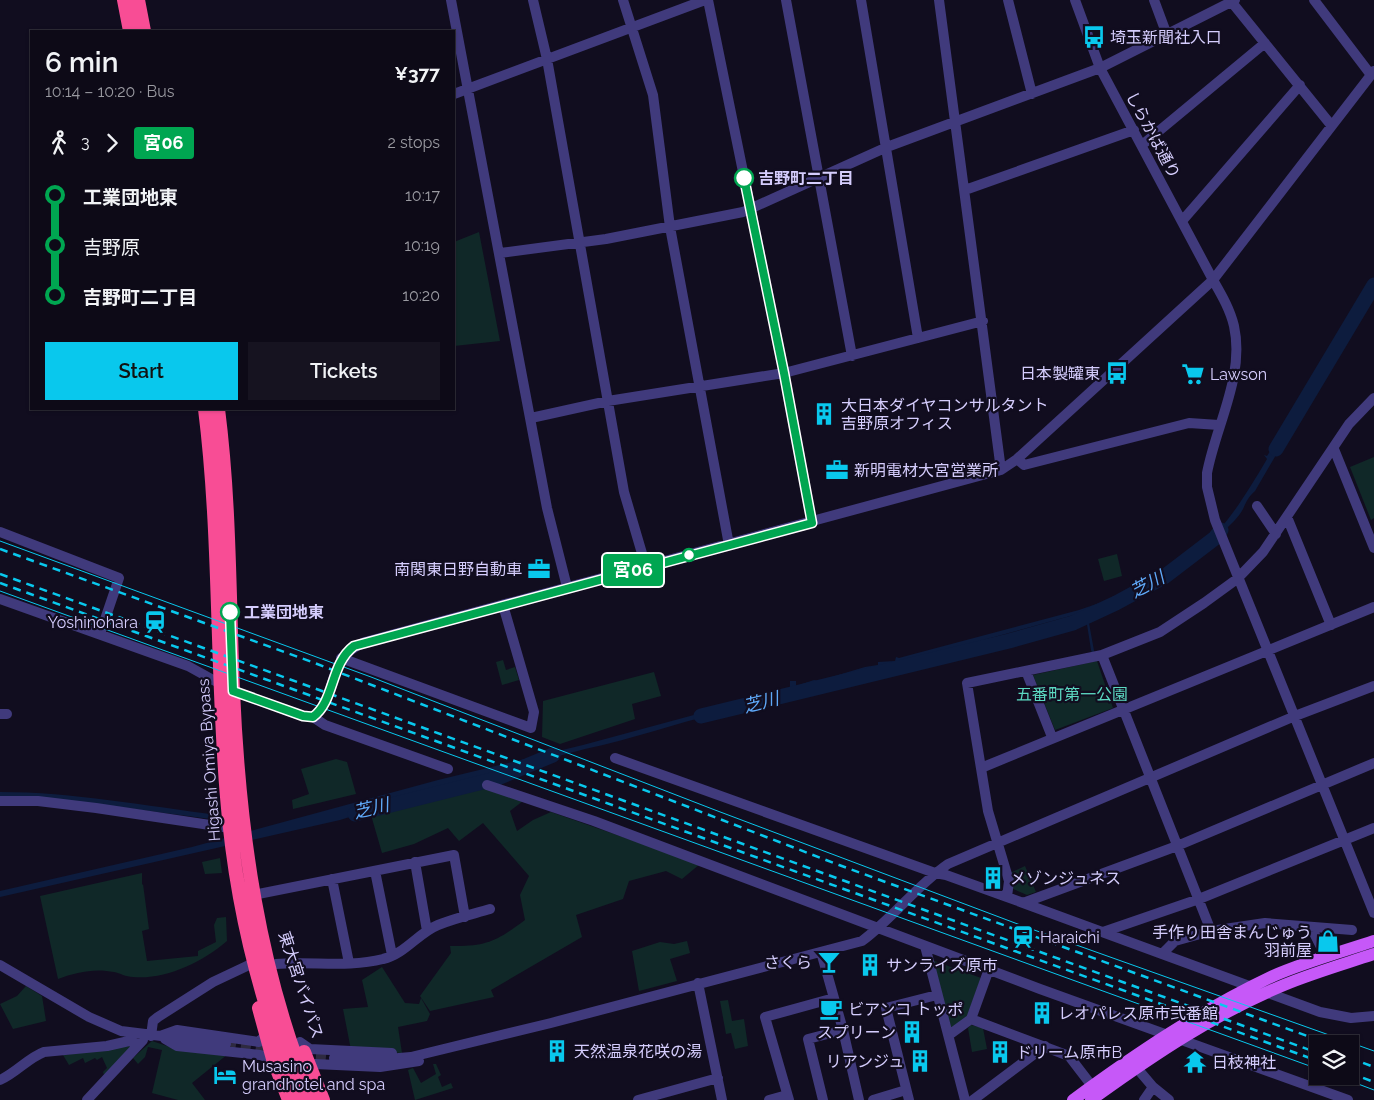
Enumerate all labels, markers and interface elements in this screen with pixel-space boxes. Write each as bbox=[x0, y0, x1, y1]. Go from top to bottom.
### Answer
bus stop icon: 埼玉新聞社入口 bbox=[1081, 24, 1107, 50]
place label: 埼玉新聞社入口 bbox=[1110, 28, 1222, 47]
text: 6 min bbox=[45, 46, 118, 79]
text: ¥377 bbox=[394, 62, 440, 84]
text: 10:14 – 10:20 · Bus bbox=[45, 82, 174, 101]
street label: しらかば通り bbox=[1122, 88, 1184, 182]
icon: walk bbox=[45, 129, 73, 157]
icon: forward bbox=[98, 129, 126, 157]
text: 宮06 bbox=[144, 132, 184, 153]
text: 3 bbox=[81, 133, 90, 152]
text: 2 stops bbox=[388, 133, 440, 152]
marker: 吉野町二丁目 bbox=[734, 168, 754, 188]
place label: 吉野町二丁目 bbox=[758, 169, 854, 188]
text: 工業団地東 bbox=[83, 186, 178, 208]
text: 10:17 bbox=[405, 186, 440, 205]
text: 吉野原 bbox=[83, 236, 140, 258]
text: 10:19 bbox=[404, 236, 440, 255]
text: 吉野町二丁目 bbox=[83, 286, 197, 308]
text: 10:20 bbox=[402, 286, 440, 305]
button: Start bbox=[45, 342, 238, 400]
button: Tickets bbox=[248, 342, 440, 400]
bus stop icon: 日本製罐東 bbox=[1104, 360, 1130, 386]
supermarket icon: Lawson bbox=[1180, 361, 1206, 387]
place label: 日本製罐東 bbox=[1020, 364, 1100, 383]
place label: Lawson bbox=[1210, 365, 1267, 384]
place label: 大日本ダイヤコンサルタント 吉野原オフィス bbox=[841, 396, 1049, 433]
building icon: 大日本ダイヤコンサルタント 吉野原オフィス bbox=[811, 401, 837, 427]
office icon: 新明電材大宮営業所 bbox=[824, 457, 850, 483]
place label: 新明電材大宮営業所 bbox=[854, 461, 998, 480]
unlabelled marker bbox=[682, 548, 696, 562]
line badge: 宮06 bbox=[604, 554, 662, 586]
office icon: 南関東日野自動車 bbox=[526, 556, 552, 582]
text: 宮06 bbox=[613, 559, 653, 580]
place label: 南関東日野自動車 bbox=[394, 560, 522, 579]
water label: 芝川 bbox=[1126, 565, 1170, 602]
marker: 工業団地東 bbox=[220, 602, 240, 622]
place label: 工業団地東 bbox=[244, 603, 324, 622]
station icon: Yoshinohara bbox=[142, 609, 168, 635]
place label: Yoshinohara bbox=[48, 613, 138, 632]
street label: Higashi Omiya Bypass bbox=[194, 678, 224, 842]
park label: 五番町第一公園 bbox=[1016, 685, 1128, 704]
water label: 芝川 bbox=[741, 687, 783, 717]
water label: 芝川 bbox=[351, 793, 393, 822]
building icon: メゾンジュネス bbox=[980, 865, 1006, 891]
place label: メゾンジュネス bbox=[1010, 869, 1121, 888]
place label: 手作り田舎まんじゅう 羽前屋 bbox=[1152, 923, 1312, 960]
station icon: Haraichi bbox=[1010, 924, 1036, 950]
place label: Haraichi bbox=[1040, 928, 1100, 947]
shop icon: 手作り田舎まんじゅう 羽前屋 bbox=[1315, 928, 1341, 954]
street label: 東大宮バイパス bbox=[275, 929, 327, 1041]
bar icon: さくら bbox=[816, 949, 842, 975]
building icon: サンライズ原市 bbox=[857, 952, 883, 978]
place label: さくら bbox=[764, 953, 812, 972]
place label: サンライズ原市 bbox=[886, 956, 998, 975]
cafe icon: ビアンコ トッポ bbox=[818, 996, 844, 1022]
place label: ビアンコ トッポ bbox=[848, 1000, 963, 1019]
building icon: レオパレス原市弐番館 bbox=[1029, 1000, 1055, 1026]
place label: レオパレス原市弐番館 bbox=[1058, 1004, 1218, 1023]
building icon: スプリーン bbox=[899, 1019, 925, 1045]
place label: スプリーン bbox=[817, 1023, 896, 1042]
map controls bbox=[1309, 1035, 1359, 1085]
button: layers bbox=[1309, 1035, 1359, 1085]
building icon: 天然温泉花咲の湯 bbox=[544, 1038, 570, 1064]
building icon: ドリーム原市B bbox=[987, 1039, 1013, 1065]
place label: 天然温泉花咲の湯 bbox=[574, 1042, 702, 1061]
place label: ドリーム原市B bbox=[1016, 1043, 1122, 1062]
building icon: リアンジュ bbox=[907, 1048, 933, 1074]
temple icon: 日枝神社 bbox=[1182, 1049, 1208, 1075]
place label: リアンジュ bbox=[826, 1052, 904, 1071]
place label: 日枝神社 bbox=[1212, 1053, 1276, 1072]
place label: Musasino grandhotel and spa bbox=[242, 1057, 385, 1094]
hotel icon: Musasino grandhotel and spa bbox=[212, 1062, 238, 1088]

